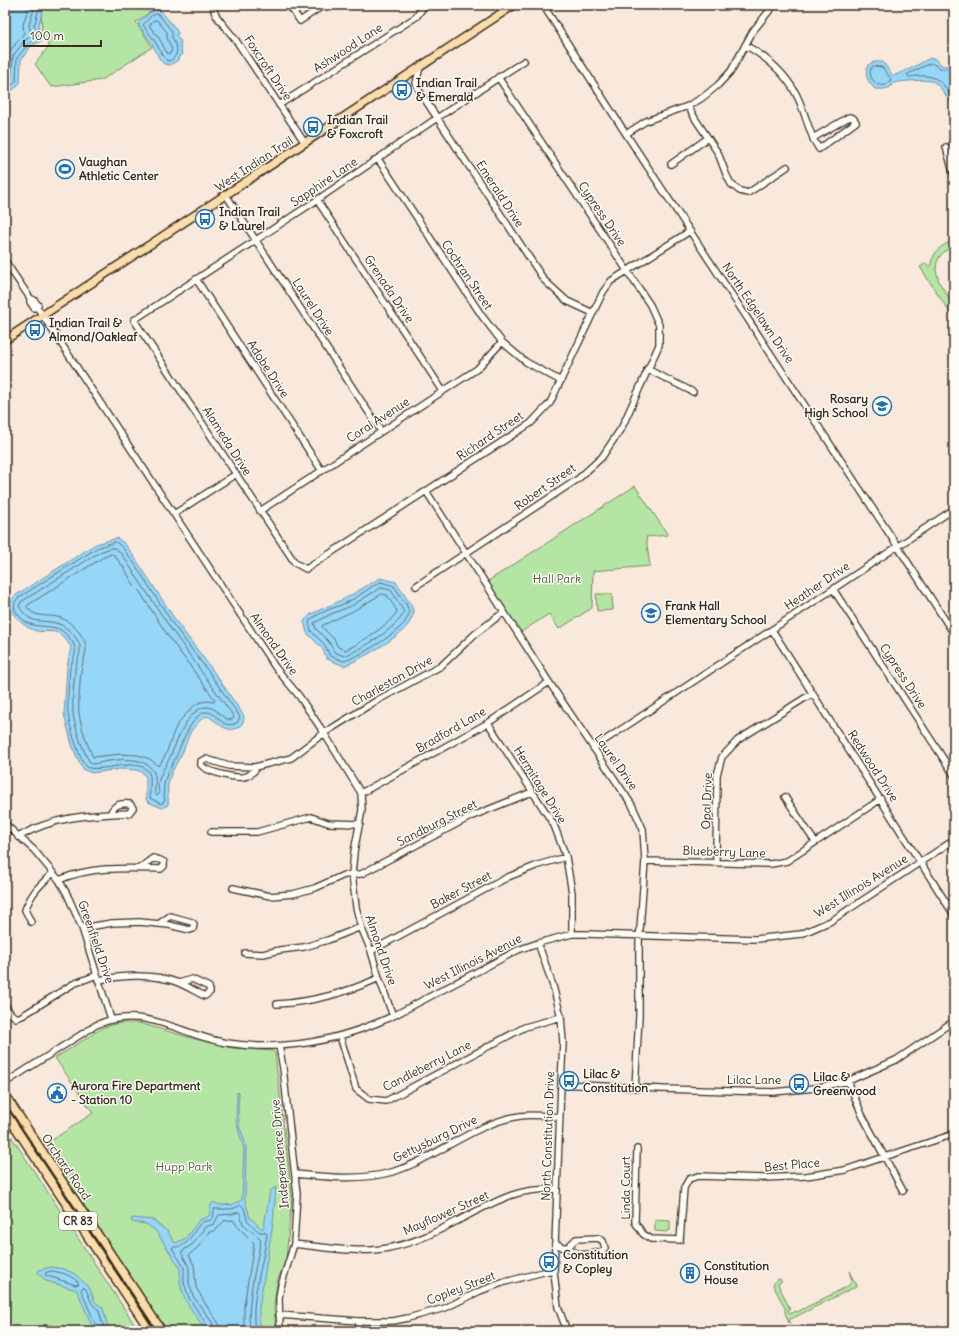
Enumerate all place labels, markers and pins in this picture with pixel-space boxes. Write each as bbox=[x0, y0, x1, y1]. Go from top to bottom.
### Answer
place label: Indian Trail & Emerald bbox=[416, 75, 477, 104]
bus stop icon: Indian Trail & Emerald bbox=[391, 79, 413, 101]
place label: Indian Trail & Foxcroft bbox=[327, 112, 388, 141]
bus stop icon: Indian Trail & Foxcroft bbox=[302, 116, 324, 138]
place label: Vaughan Athletic Center bbox=[79, 154, 159, 183]
sports icon: Vaughan Athletic Center bbox=[54, 158, 76, 180]
place label: Indian Trail & Laurel bbox=[219, 204, 280, 233]
bus stop icon: Indian Trail & Laurel bbox=[194, 208, 216, 230]
place label: Indian Trail & Almond/Oakleaf bbox=[49, 315, 138, 344]
bus stop icon: Indian Trail & Almond/Oakleaf bbox=[24, 319, 46, 341]
place label: Rosary High School bbox=[804, 391, 868, 421]
school or university icon: Rosary High School bbox=[871, 395, 893, 417]
place label: Frank Hall Elementary School bbox=[665, 598, 767, 628]
school or university icon: Frank Hall Elementary School bbox=[640, 602, 662, 624]
place label: Lilac & Constitution bbox=[583, 1066, 648, 1095]
place label: Lilac & Greenwood bbox=[813, 1069, 876, 1098]
bus stop icon: Lilac & Constitution bbox=[558, 1070, 580, 1092]
bus stop icon: Lilac & Greenwood bbox=[788, 1073, 810, 1095]
place label: Aurora Fire Department - Station 10 bbox=[71, 1078, 201, 1107]
public building icon: Aurora Fire Department - Station 10 bbox=[46, 1082, 68, 1104]
place label: Constitution & Copley bbox=[563, 1247, 628, 1277]
bus stop icon: Constitution & Copley bbox=[538, 1251, 560, 1273]
place label: Constitution House bbox=[704, 1258, 769, 1287]
building icon: Constitution House bbox=[679, 1262, 701, 1284]

